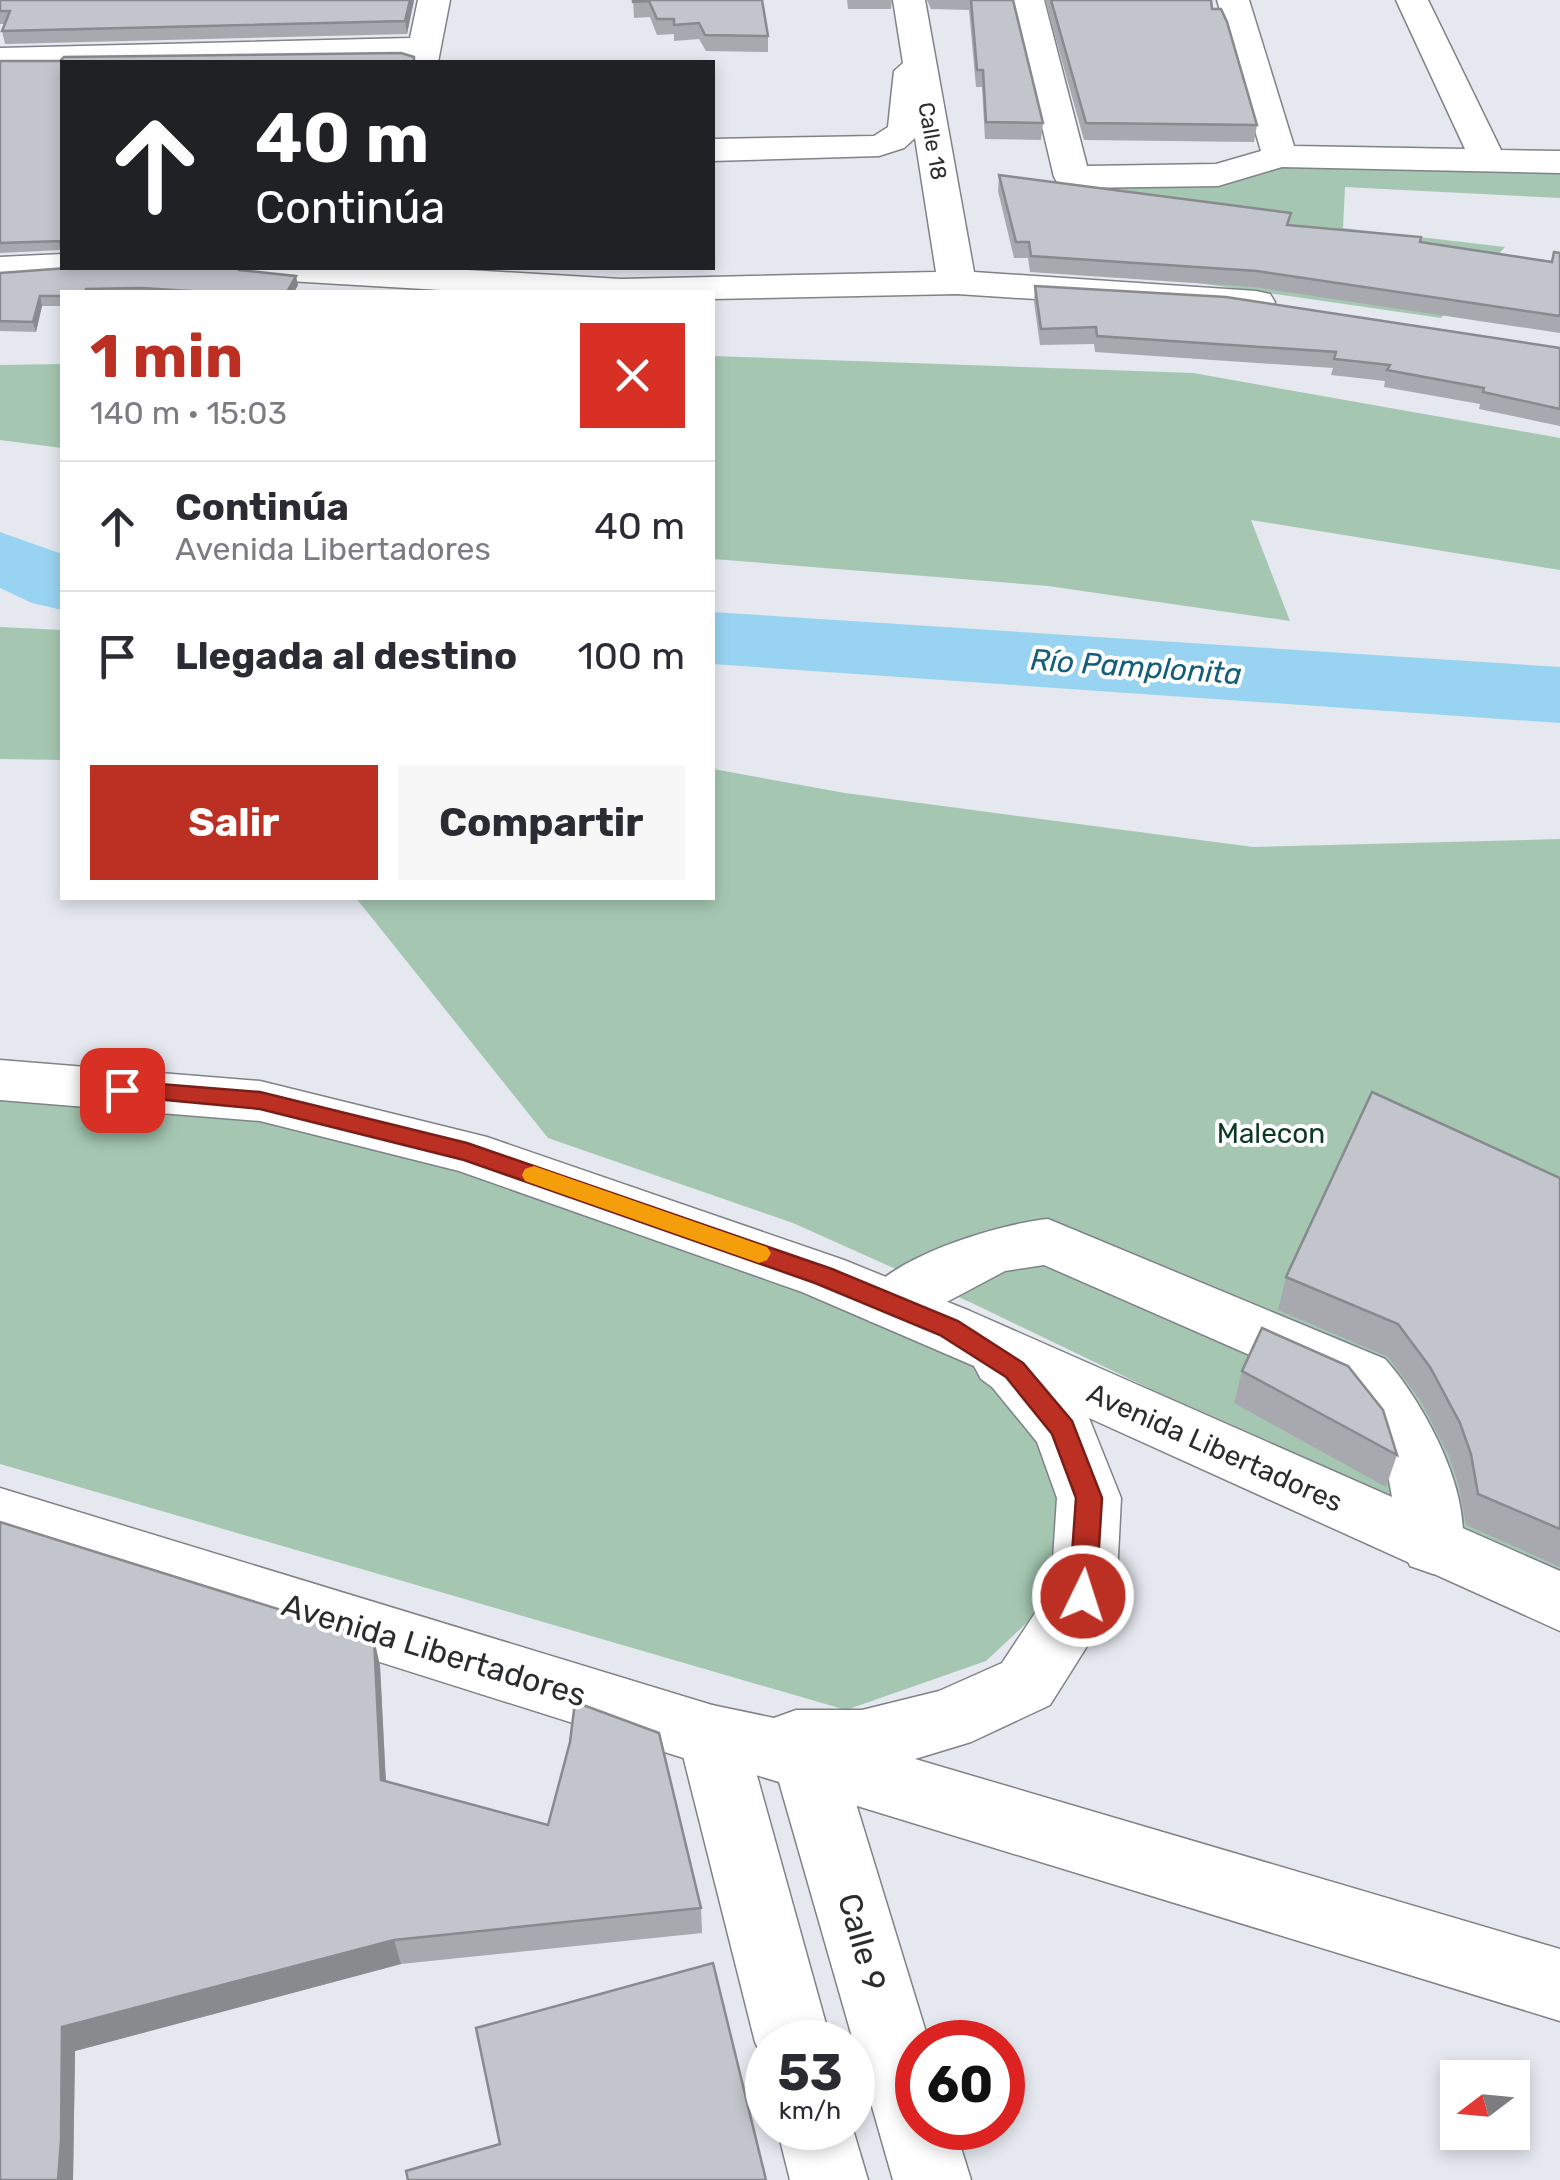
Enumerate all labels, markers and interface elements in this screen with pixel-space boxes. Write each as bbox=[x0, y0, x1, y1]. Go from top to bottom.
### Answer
text: 40 m bbox=[255, 97, 429, 180]
icon: ahead bbox=[90, 100, 220, 230]
street label: Calle 18 bbox=[912, 100, 953, 182]
text: Continúa bbox=[255, 181, 445, 234]
text: 1 min bbox=[90, 321, 243, 392]
button: close bbox=[580, 323, 685, 428]
text: 140 m · 15:03 bbox=[90, 394, 287, 432]
text: Continúa bbox=[175, 484, 349, 530]
icon: ahead bbox=[90, 499, 145, 554]
text: 40 m bbox=[594, 503, 685, 549]
text: Avenida Libertadores bbox=[175, 530, 491, 568]
icon: arrive bbox=[90, 629, 145, 684]
text: Llegada al destino bbox=[175, 633, 517, 679]
text: 100 m bbox=[577, 633, 685, 679]
water label: Río Pamplonita bbox=[1029, 642, 1243, 692]
button: Salir bbox=[90, 765, 378, 880]
button: Compartir bbox=[398, 765, 685, 880]
pin bbox=[80, 1048, 165, 1133]
icon: arrive bbox=[95, 1063, 150, 1118]
park label: Malecon bbox=[1217, 1117, 1325, 1150]
street label: Avenida Libertadores bbox=[1082, 1376, 1348, 1519]
position arrow bbox=[1031, 1544, 1135, 1648]
street label: Avenida Libertadores bbox=[277, 1586, 591, 1714]
street label: Calle 9 bbox=[830, 1889, 894, 1995]
speed limit sign: 60 bbox=[895, 2020, 1025, 2150]
text: 53 bbox=[777, 2043, 843, 2103]
north arrow bbox=[1440, 2060, 1530, 2150]
map controls bbox=[1440, 2060, 1530, 2150]
text: km/h bbox=[779, 2096, 841, 2125]

